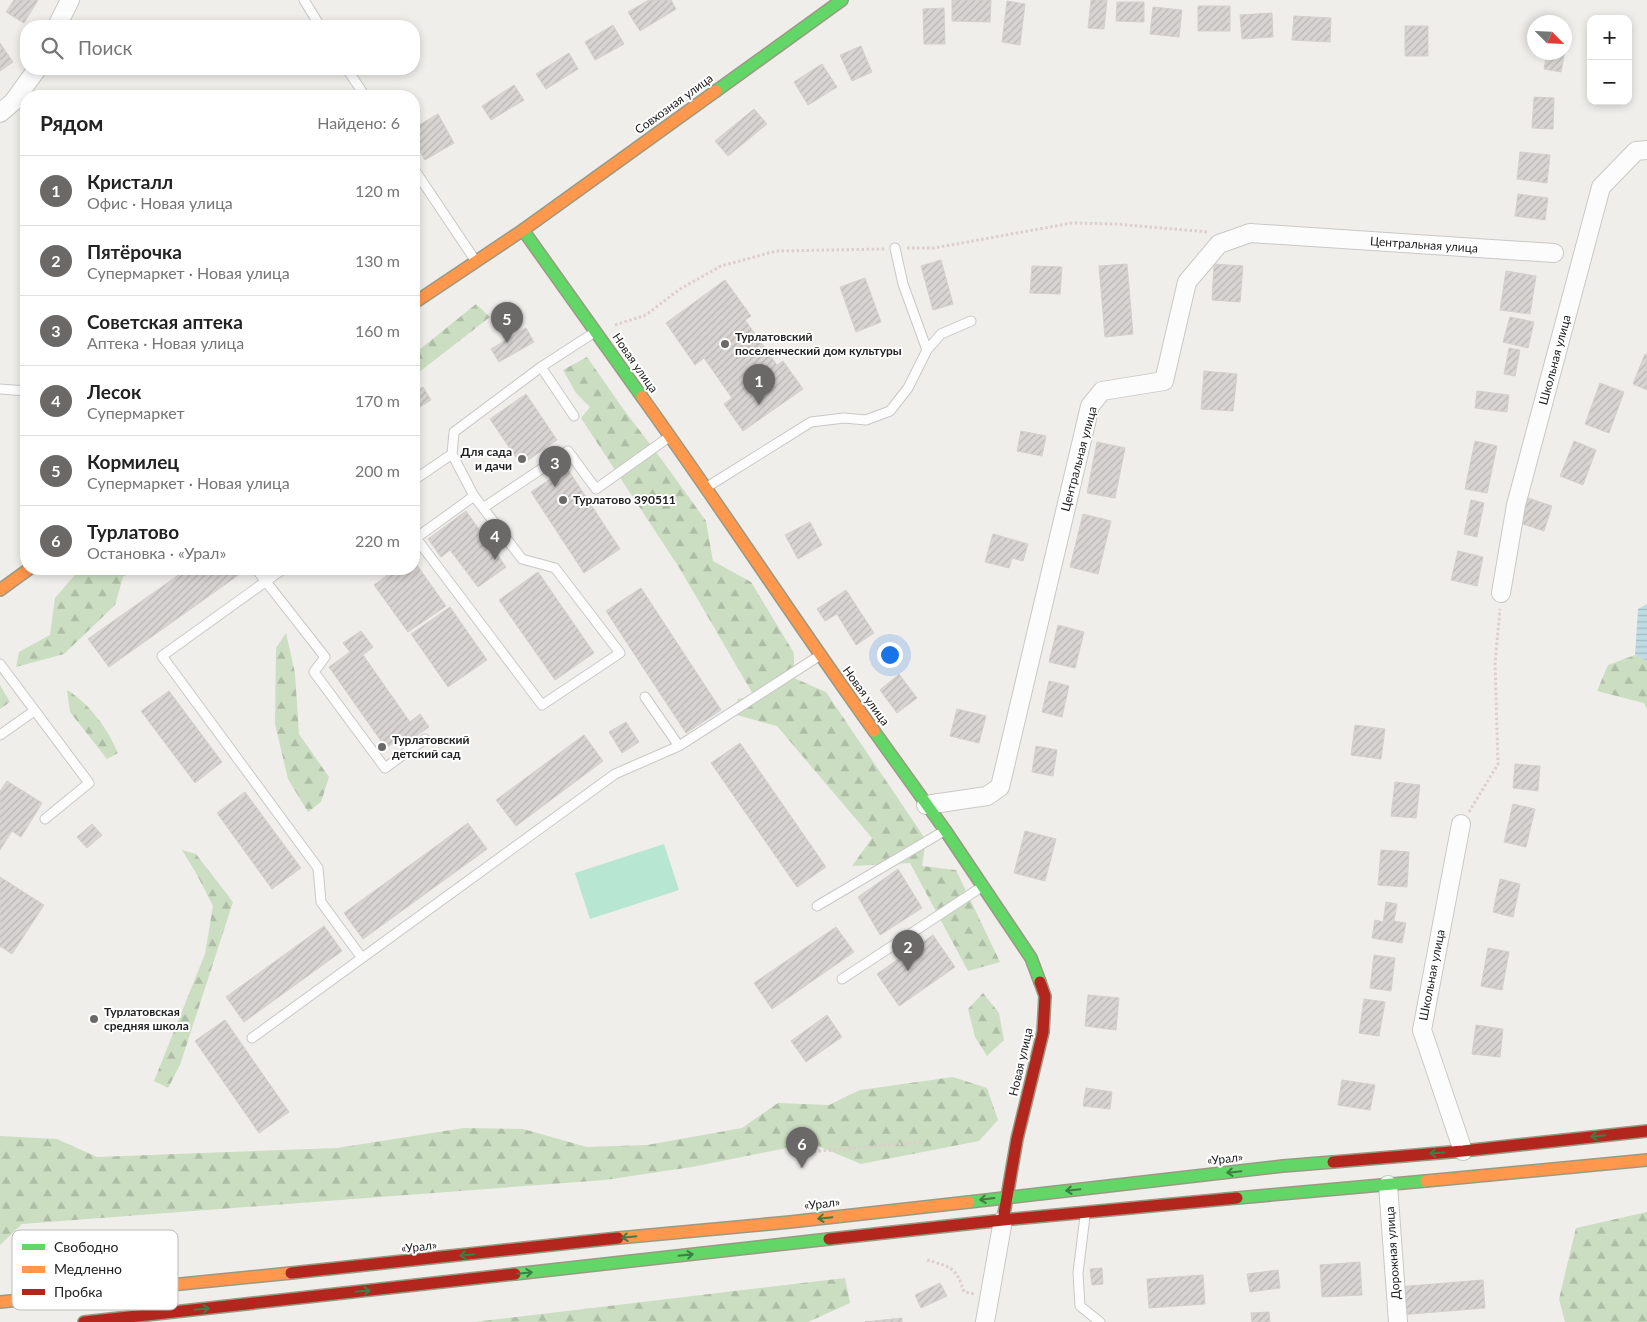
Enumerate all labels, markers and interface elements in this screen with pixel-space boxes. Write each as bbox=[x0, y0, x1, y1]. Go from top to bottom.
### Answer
north arrow bbox=[1527, 15, 1572, 60]
map controls bbox=[1587, 15, 1632, 105]
button: + bbox=[1587, 15, 1632, 60]
search box bbox=[20, 20, 420, 75]
icon: search bbox=[38, 34, 66, 62]
text: Поиск bbox=[78, 36, 132, 59]
button: − bbox=[1587, 60, 1632, 105]
street label: Совхозная улица bbox=[632, 70, 716, 137]
text: Рядом bbox=[40, 110, 103, 135]
text: Найдено: 6 bbox=[317, 113, 400, 132]
text: Кристалл bbox=[87, 170, 173, 193]
text: 1 bbox=[51, 181, 61, 200]
text: 120 m bbox=[355, 181, 400, 200]
text: Офис · Новая улица bbox=[87, 193, 233, 212]
street label: Центральная улица bbox=[1370, 233, 1479, 256]
text: Пятёрочка bbox=[87, 240, 182, 263]
text: 2 bbox=[51, 251, 61, 270]
text: 130 m bbox=[355, 251, 400, 270]
text: Супермаркет · Новая улица bbox=[87, 263, 290, 282]
pin: 5 bbox=[491, 302, 523, 343]
text: Советская аптека bbox=[87, 310, 243, 333]
street label: Школьная улица bbox=[1535, 313, 1574, 407]
text: 3 bbox=[51, 321, 61, 340]
text: 160 m bbox=[355, 321, 400, 340]
place label: Турлатовский поселенческий дом культуры bbox=[735, 329, 902, 358]
street label: Новая улица bbox=[609, 330, 661, 395]
text: Аптека · Новая улица bbox=[87, 333, 244, 352]
marker: Турлатовский поселенческий дом культуры bbox=[719, 338, 731, 350]
pin: 1 bbox=[743, 364, 775, 405]
text: Лесок bbox=[87, 380, 141, 403]
text: 4 bbox=[51, 391, 61, 410]
text: 170 m bbox=[355, 391, 400, 410]
text: Супермаркет bbox=[87, 403, 185, 422]
street label: Центральная улица bbox=[1057, 405, 1100, 513]
place label: Для сада и дачи bbox=[461, 444, 512, 473]
pin: 3 bbox=[539, 446, 571, 487]
text: Кормилец bbox=[87, 450, 179, 473]
marker: Для сада и дачи bbox=[516, 453, 528, 465]
text: 5 bbox=[51, 461, 61, 480]
text: 200 m bbox=[355, 461, 400, 480]
text: Супермаркет · Новая улица bbox=[87, 473, 290, 492]
place label: Турлатово 390511 bbox=[573, 492, 676, 507]
marker: Турлатово 390511 bbox=[557, 494, 569, 506]
pin: 4 bbox=[479, 519, 511, 560]
text: Турлатово bbox=[87, 520, 179, 543]
text: 6 bbox=[51, 531, 61, 550]
text: 220 m bbox=[355, 531, 400, 550]
text: Остановка · «Урал» bbox=[87, 543, 226, 562]
your location bbox=[877, 642, 903, 668]
street label: Новая улица bbox=[840, 663, 893, 728]
place label: Турлатовский детский сад bbox=[392, 732, 470, 761]
marker: Турлатовский детский сад bbox=[376, 741, 388, 753]
street label: Школьная улица bbox=[1415, 928, 1448, 1022]
pin: 2 bbox=[892, 930, 924, 971]
place label: Турлатовская средняя школа bbox=[104, 1004, 189, 1033]
marker: Турлатовская средняя школа bbox=[88, 1013, 100, 1025]
street label: Новая улица bbox=[1005, 1026, 1036, 1097]
pin: 6 bbox=[786, 1127, 818, 1168]
one-way arrow bbox=[1591, 1131, 1607, 1141]
one-way arrow bbox=[1429, 1148, 1445, 1157]
street label: «Урал» bbox=[1206, 1149, 1244, 1168]
one-way arrow bbox=[1227, 1167, 1243, 1177]
one-way arrow bbox=[1065, 1185, 1081, 1195]
street label: «Урал» bbox=[803, 1194, 841, 1213]
one-way arrow bbox=[979, 1194, 995, 1204]
street label: Дорожная улица bbox=[1382, 1206, 1403, 1300]
one-way arrow bbox=[818, 1213, 834, 1223]
legend bbox=[12, 1230, 178, 1310]
one-way arrow bbox=[621, 1232, 637, 1242]
street label: «Урал» bbox=[400, 1237, 438, 1256]
text: Свободно bbox=[54, 1238, 119, 1255]
one-way arrow bbox=[460, 1250, 476, 1260]
one-way arrow bbox=[678, 1250, 694, 1260]
text: Медленно bbox=[54, 1260, 122, 1277]
one-way arrow bbox=[517, 1268, 533, 1278]
text: Пробка bbox=[54, 1283, 102, 1300]
one-way arrow bbox=[355, 1286, 371, 1296]
one-way arrow bbox=[194, 1304, 210, 1314]

